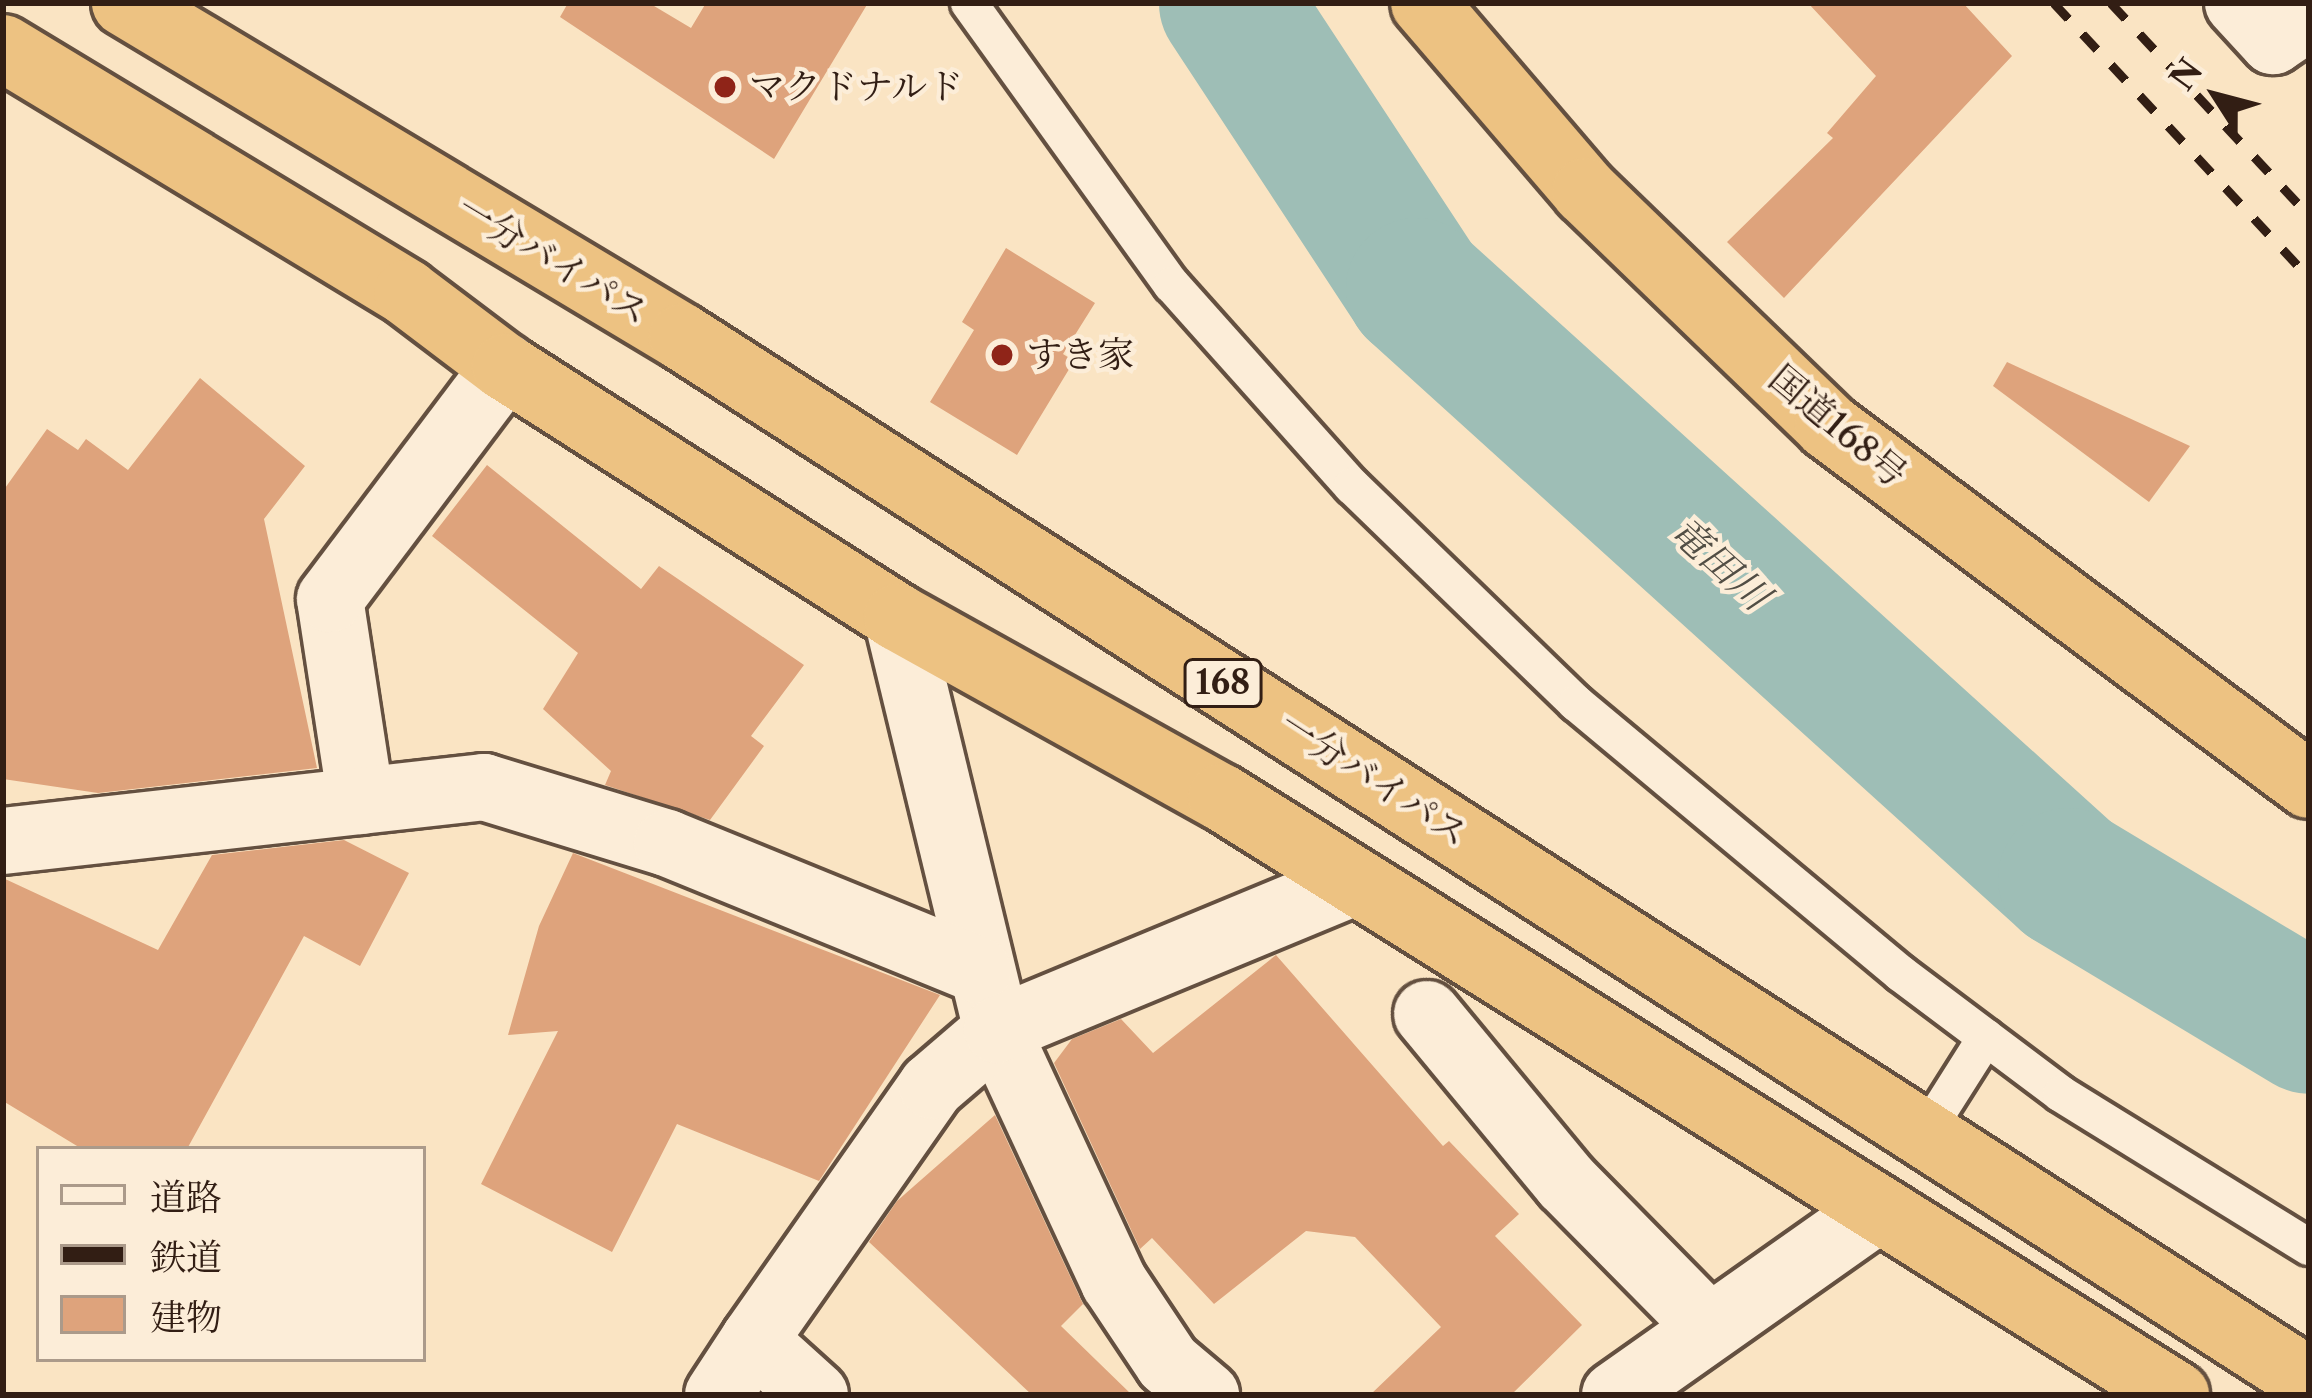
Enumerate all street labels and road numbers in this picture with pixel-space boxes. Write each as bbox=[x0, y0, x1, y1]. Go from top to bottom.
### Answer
street label: 一分バイパス bbox=[449, 186, 657, 334]
street label: 国道168号 bbox=[1761, 356, 1915, 496]
road number: 168 bbox=[1181, 656, 1265, 710]
street label: 一分バイパス bbox=[1272, 702, 1476, 856]

